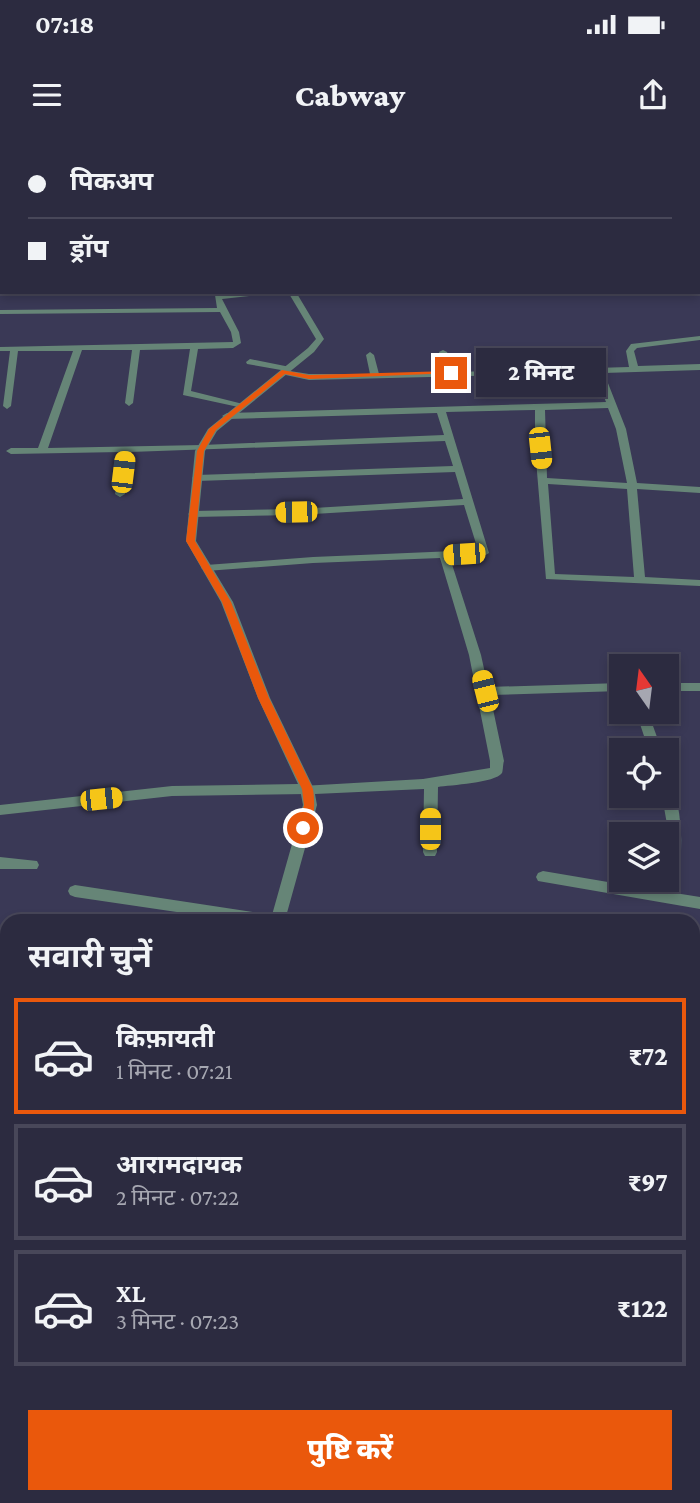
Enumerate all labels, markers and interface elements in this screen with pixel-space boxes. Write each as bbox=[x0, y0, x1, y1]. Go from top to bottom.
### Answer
text: 07:18 bbox=[35, 10, 94, 39]
icon: menu bbox=[28, 76, 66, 114]
icon: share bbox=[634, 76, 672, 114]
text: Cabway bbox=[295, 77, 405, 113]
text: पिकअप bbox=[70, 167, 153, 196]
text: ड्रॉप bbox=[70, 234, 108, 263]
callout: 2 मिनट bbox=[476, 348, 605, 398]
route end bbox=[435, 357, 467, 389]
text: 2 मिनट bbox=[508, 359, 574, 385]
car bbox=[528, 426, 553, 470]
car bbox=[111, 450, 136, 494]
car bbox=[275, 501, 318, 523]
car bbox=[443, 542, 486, 566]
north arrow bbox=[609, 654, 679, 724]
map controls bbox=[609, 654, 679, 892]
car bbox=[470, 668, 501, 714]
button: locate bbox=[609, 738, 679, 808]
car bbox=[80, 786, 123, 812]
car bbox=[420, 808, 441, 850]
route start bbox=[287, 812, 319, 844]
button: layers bbox=[609, 822, 679, 892]
text: सवारी चुनें bbox=[28, 938, 152, 974]
text: किफ़ायती bbox=[116, 1024, 215, 1053]
icon: car bbox=[32, 1025, 95, 1088]
text: ₹72 bbox=[628, 1042, 668, 1071]
text: 1 मिनट · 07:21 bbox=[116, 1058, 233, 1084]
text: आरामदायक bbox=[116, 1150, 242, 1179]
icon: car bbox=[32, 1151, 95, 1214]
text: ₹97 bbox=[628, 1168, 668, 1197]
text: 2 मिनट · 07:22 bbox=[116, 1184, 239, 1210]
icon: car bbox=[32, 1277, 95, 1340]
text: XL bbox=[116, 1279, 145, 1308]
text: ₹122 bbox=[617, 1294, 668, 1323]
text: 3 मिनट · 07:23 bbox=[116, 1308, 239, 1334]
button: पुष्टि करें bbox=[28, 1410, 672, 1490]

